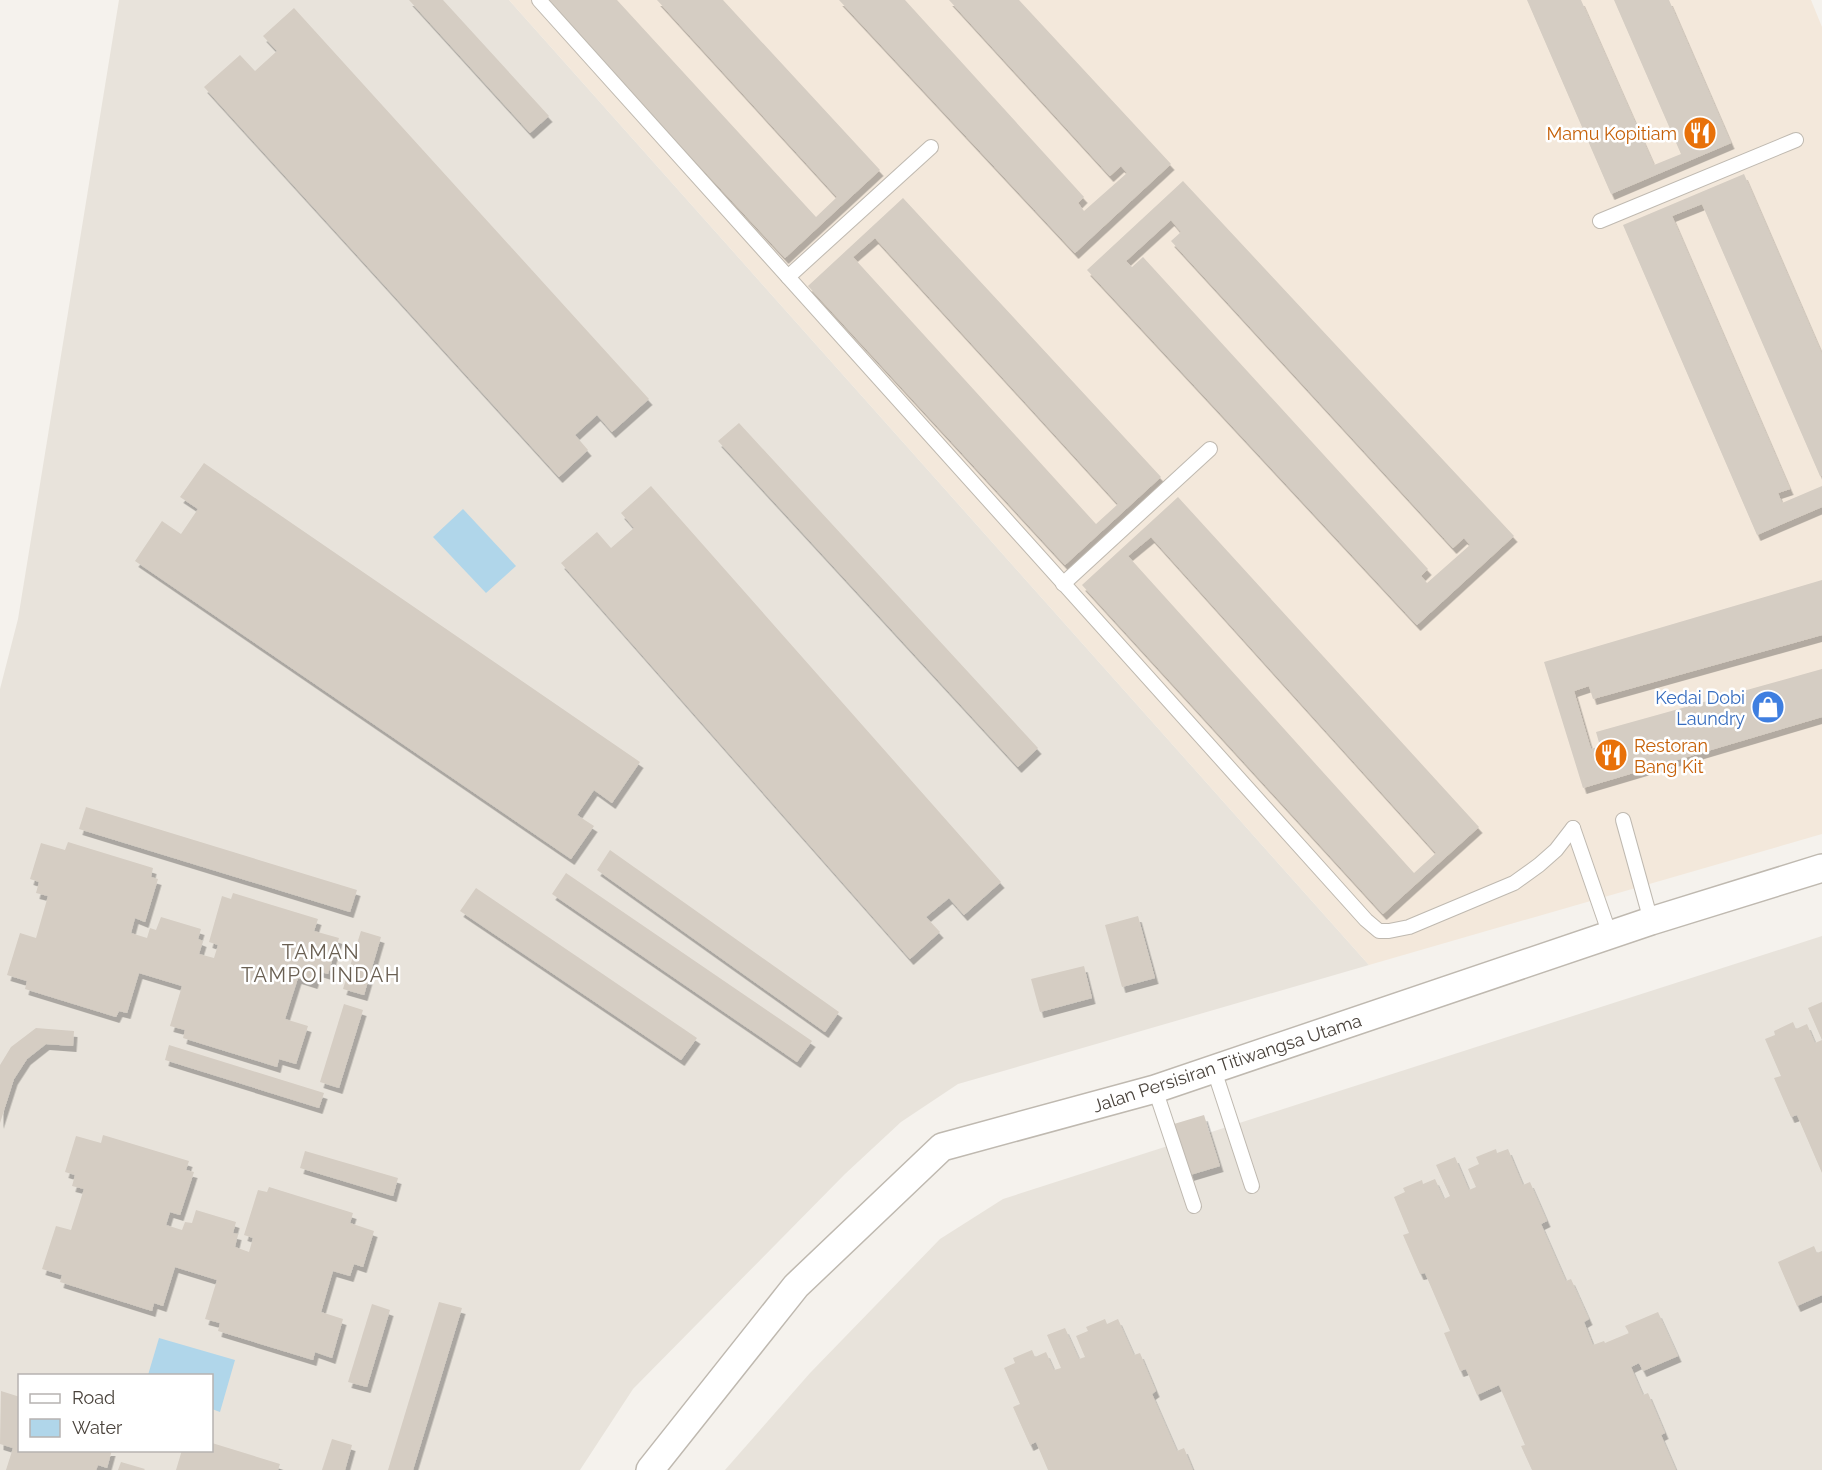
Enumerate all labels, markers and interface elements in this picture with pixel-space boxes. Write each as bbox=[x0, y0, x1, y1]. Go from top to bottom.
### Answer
restaurant icon: Mamu Kopitiam bbox=[1682, 115, 1718, 151]
place label: Mamu Kopitiam bbox=[1547, 123, 1677, 144]
place label: Kedai Dobi Laundry bbox=[1655, 687, 1745, 729]
shop icon: Kedai Dobi Laundry bbox=[1750, 689, 1786, 725]
place label: Restoran Bang Kit bbox=[1634, 735, 1708, 777]
restaurant icon: Restoran Bang Kit bbox=[1593, 737, 1629, 773]
district label: TAMAN TAMPOI INDAH bbox=[241, 940, 401, 987]
street label: Jalan Persisiran Titiwangsa Utama bbox=[1090, 1010, 1364, 1116]
legend bbox=[18, 1374, 213, 1452]
text: Road bbox=[72, 1387, 115, 1408]
text: Water bbox=[72, 1417, 123, 1438]

